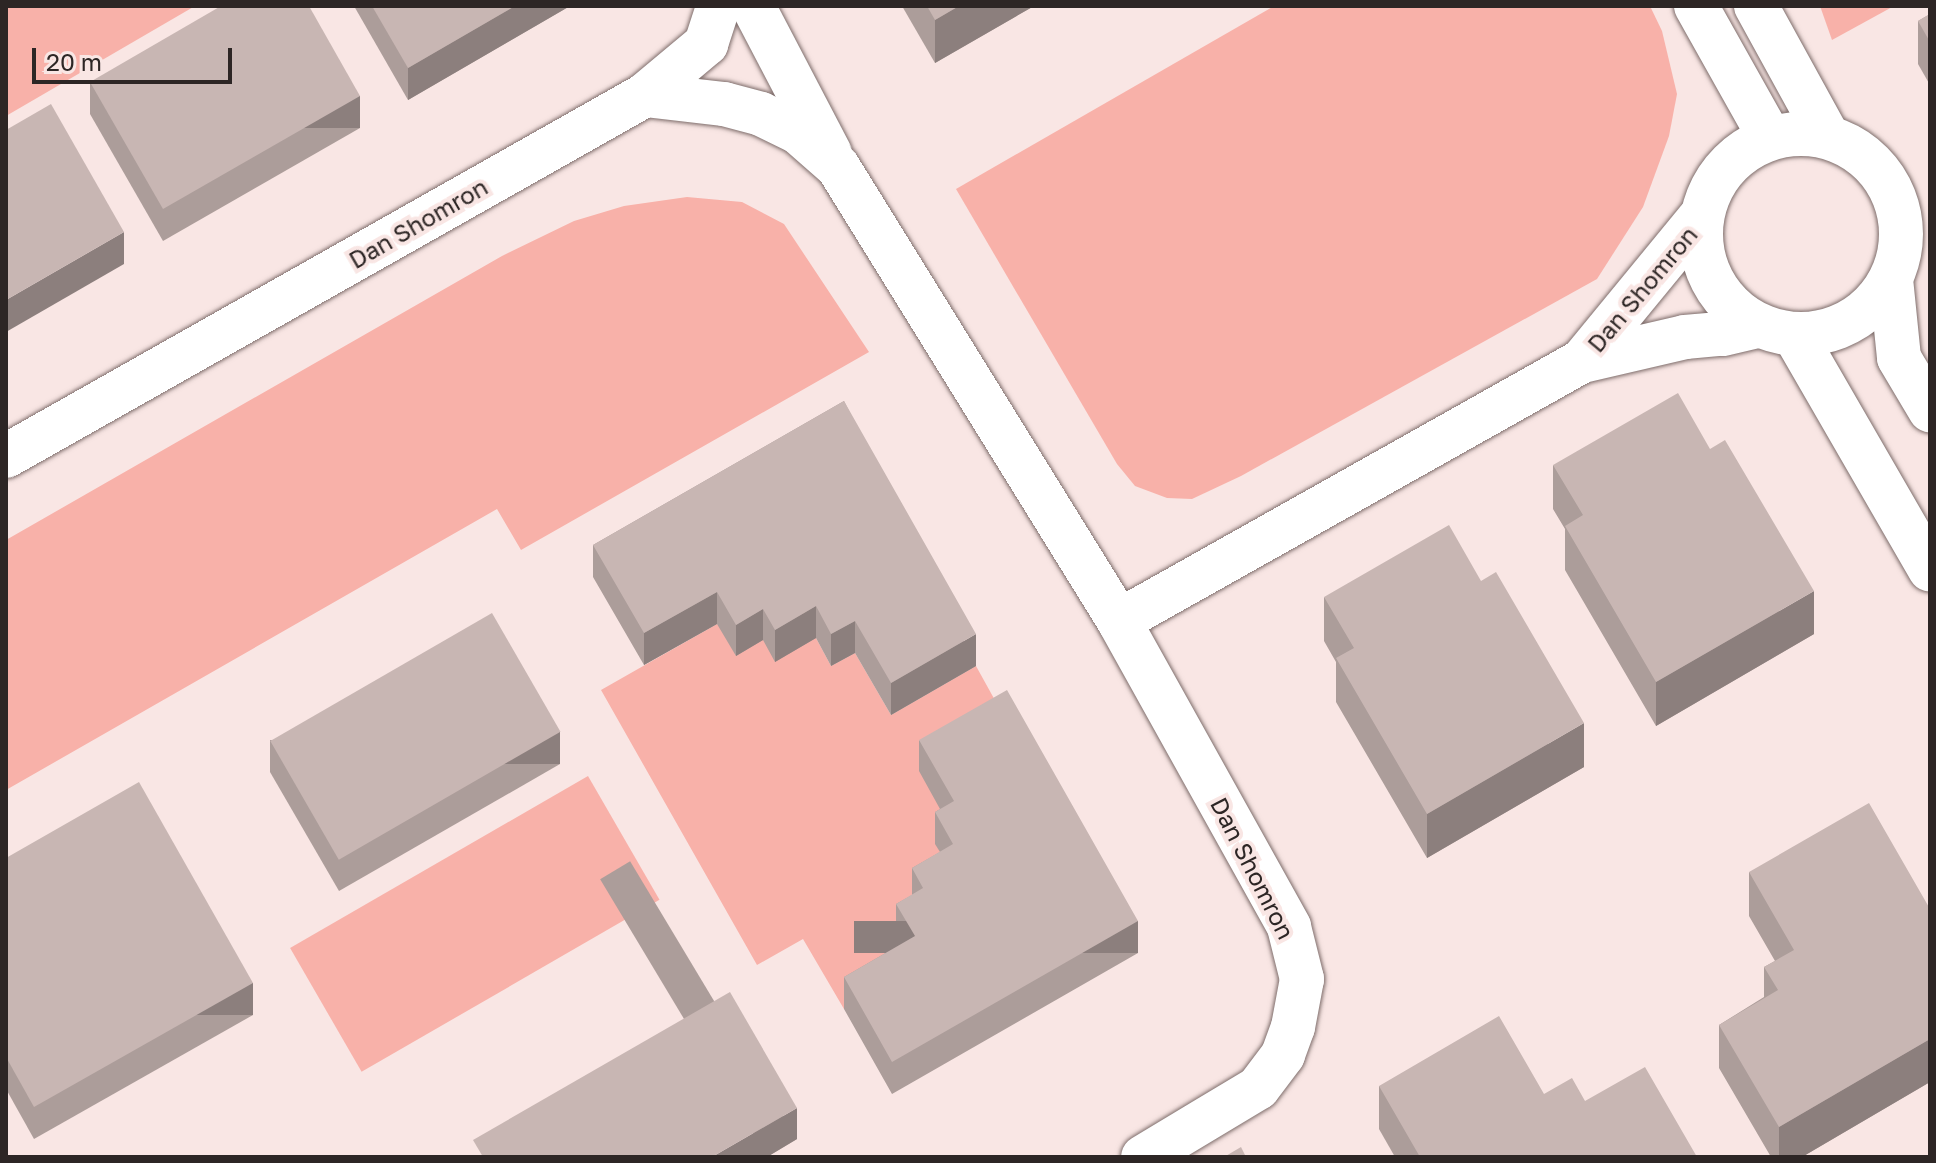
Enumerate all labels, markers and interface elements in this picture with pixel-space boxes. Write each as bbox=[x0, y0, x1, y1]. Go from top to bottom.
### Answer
scale bar bbox=[36, 32, 236, 82]
text: 20 m bbox=[46, 47, 102, 76]
street label: Dan Shomron bbox=[344, 172, 492, 274]
street label: Dan Shomron bbox=[1581, 220, 1703, 358]
street label: Dan Shomron bbox=[1205, 792, 1301, 944]

